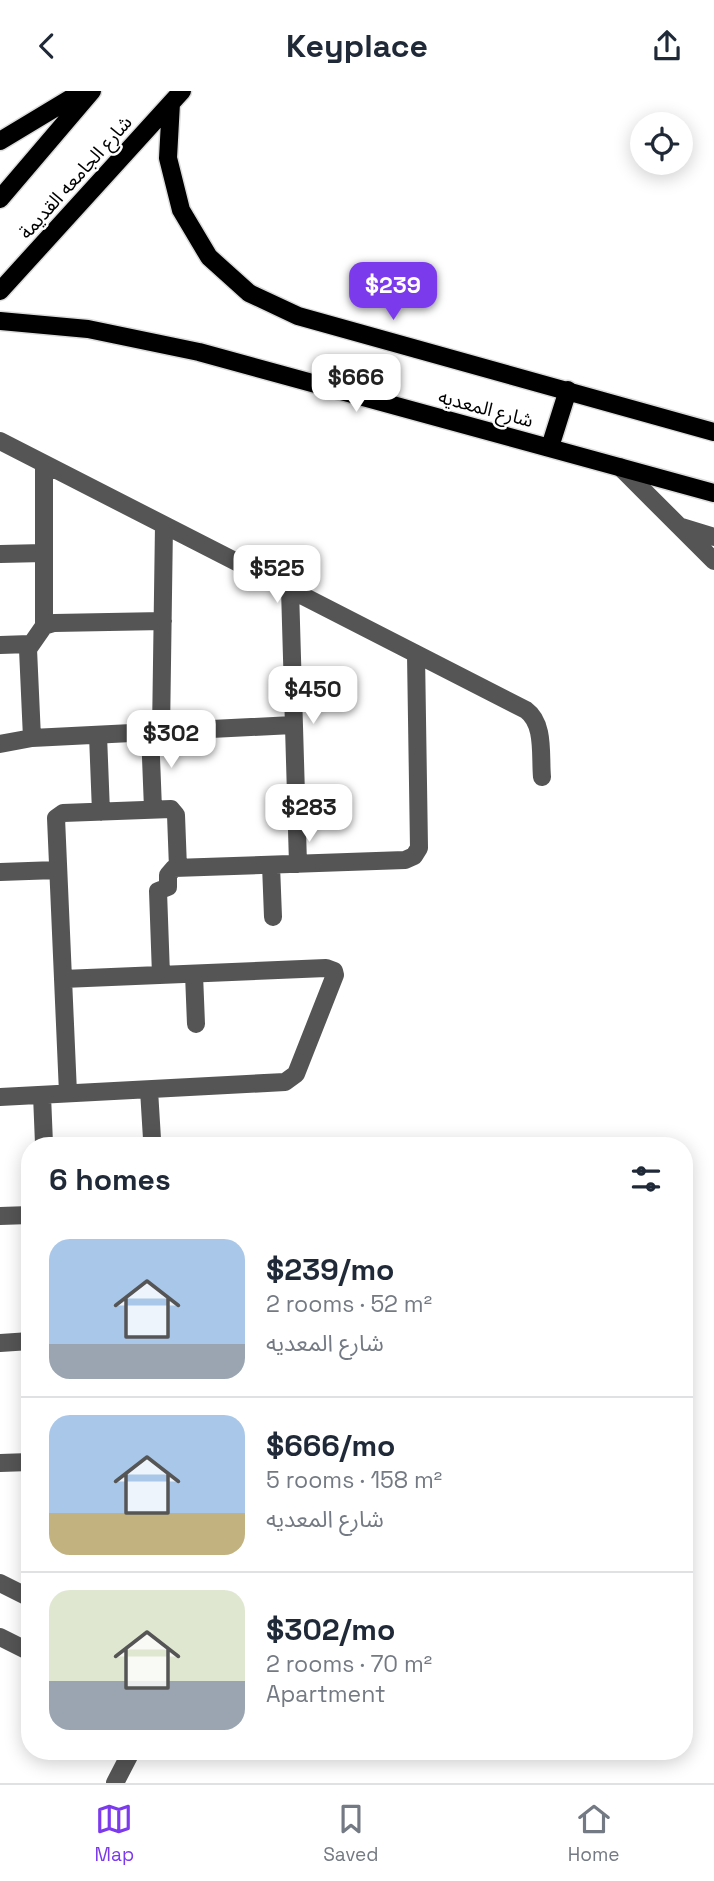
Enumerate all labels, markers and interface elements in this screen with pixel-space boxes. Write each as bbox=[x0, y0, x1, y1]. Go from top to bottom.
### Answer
text: Keyplace bbox=[286, 26, 428, 66]
icon: back bbox=[28, 27, 66, 65]
icon: share bbox=[648, 27, 686, 65]
street label: شارع الجامعه القديمة bbox=[13, 110, 138, 245]
map controls bbox=[630, 112, 693, 175]
button: locate bbox=[630, 112, 693, 175]
pin: $239 bbox=[352, 263, 434, 322]
text: $239 bbox=[365, 270, 421, 300]
pin: $666 bbox=[315, 355, 397, 414]
text: $666 bbox=[328, 362, 384, 392]
street label: شارع المعديه bbox=[435, 384, 536, 434]
pin: $525 bbox=[236, 545, 318, 605]
text: $525 bbox=[249, 553, 305, 583]
pin: $450 bbox=[272, 667, 354, 726]
text: $450 bbox=[284, 674, 342, 704]
pin: $302 bbox=[130, 711, 212, 770]
text: $302 bbox=[143, 718, 199, 748]
pin: $283 bbox=[268, 785, 350, 844]
text: $283 bbox=[281, 792, 337, 822]
text: 6 homes bbox=[49, 1160, 171, 1199]
icon: filters bbox=[627, 1160, 665, 1198]
text: $239/mo bbox=[266, 1250, 394, 1289]
icon: home bbox=[105, 1267, 189, 1351]
text: 2 rooms · 52 m² bbox=[266, 1289, 432, 1319]
text: شارع المعديه bbox=[266, 1328, 384, 1358]
text: $666/mo bbox=[266, 1426, 395, 1465]
icon: home bbox=[105, 1443, 189, 1527]
text: 5 rooms · 158 m² bbox=[266, 1465, 442, 1495]
text: شارع المعديه bbox=[266, 1504, 384, 1534]
text: $302/mo bbox=[266, 1610, 395, 1649]
icon: home bbox=[105, 1618, 189, 1702]
text: 2 rooms · 70 m² bbox=[266, 1649, 432, 1679]
text: Apartment bbox=[266, 1679, 386, 1709]
tab: Map bbox=[95, 1800, 134, 1867]
tab: Saved bbox=[323, 1800, 379, 1867]
tab: Home bbox=[568, 1800, 619, 1867]

